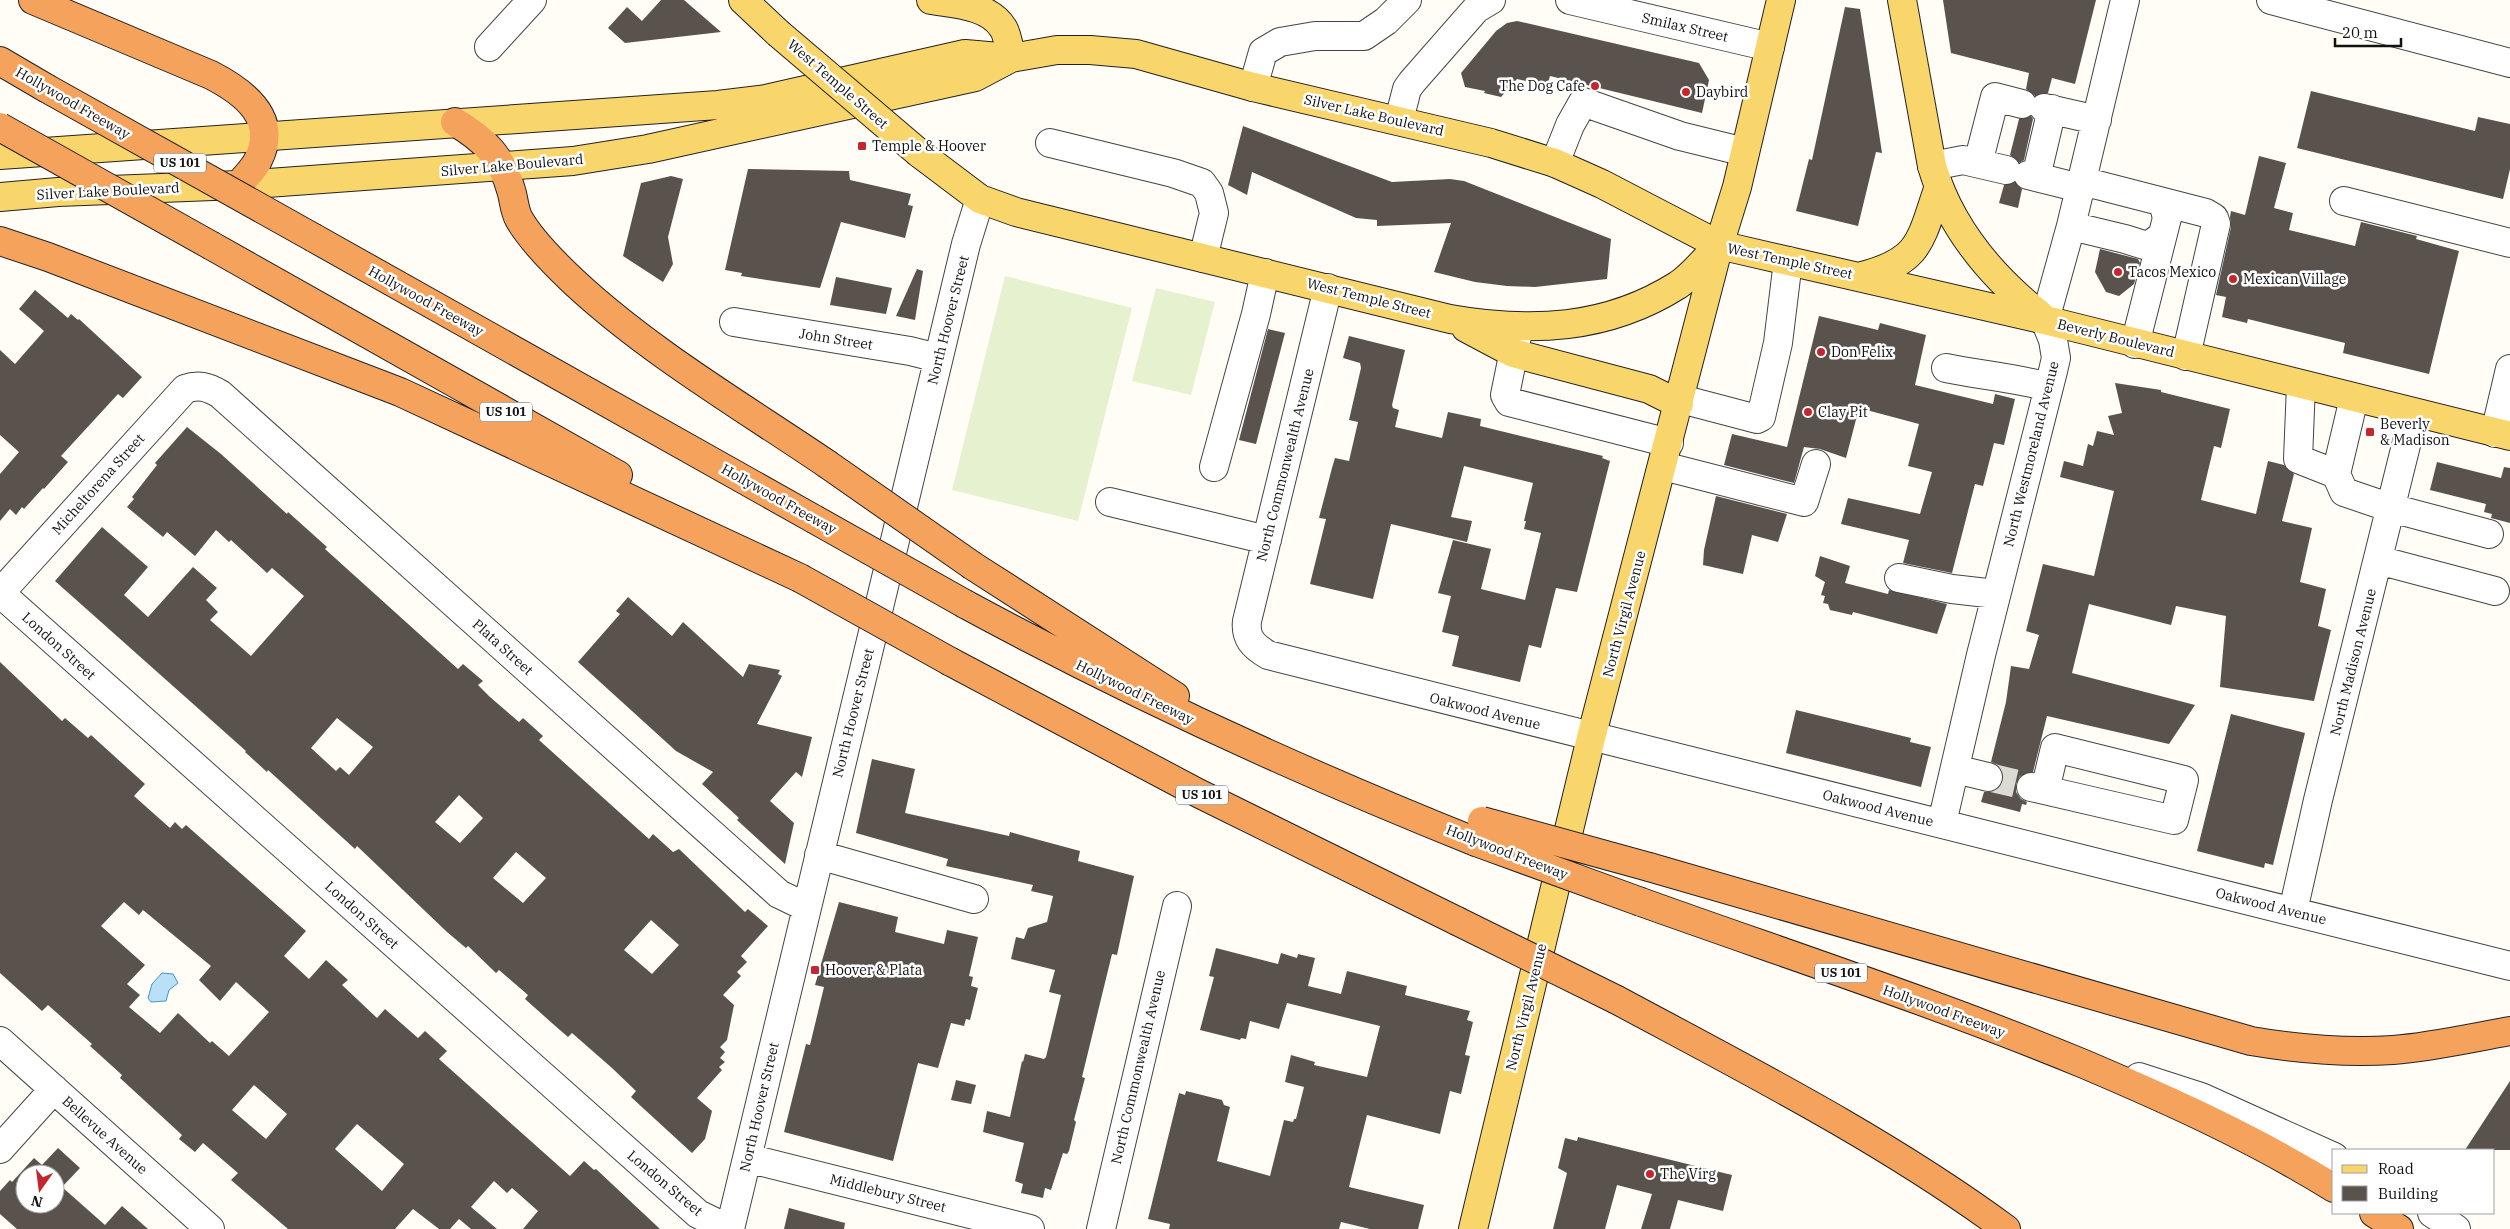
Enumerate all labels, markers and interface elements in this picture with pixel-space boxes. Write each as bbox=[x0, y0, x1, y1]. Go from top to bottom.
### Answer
street label: Smilax Street bbox=[1640, 8, 1730, 46]
scale bar bbox=[2335, 15, 2401, 47]
text: 20 m bbox=[2342, 23, 2378, 42]
street label: West Temple Street bbox=[784, 35, 892, 133]
street label: Hollywood Freeway bbox=[13, 63, 134, 143]
place label: The Dog Cafe bbox=[1499, 77, 1585, 95]
marker: The Dog Cafe bbox=[1589, 80, 1601, 92]
place label: Daybird bbox=[1696, 83, 1749, 101]
marker: Daybird bbox=[1680, 86, 1692, 98]
street label: Silver Lake Boulevard bbox=[1302, 90, 1446, 140]
place label: Temple & Hoover bbox=[872, 137, 987, 155]
marker: Temple & Hoover bbox=[856, 140, 868, 152]
street label: Silver Lake Boulevard bbox=[440, 150, 585, 180]
road number: US 101 bbox=[154, 154, 206, 172]
street label: Silver Lake Boulevard bbox=[36, 178, 180, 204]
street label: West Temple Street bbox=[1726, 239, 1854, 283]
street label: North Hoover Street bbox=[923, 254, 973, 386]
street label: Hollywood Freeway bbox=[365, 262, 487, 340]
place label: Tacos Mexico bbox=[2128, 263, 2216, 281]
marker: Tacos Mexico bbox=[2112, 266, 2124, 278]
place label: Mexican Village bbox=[2243, 270, 2346, 288]
marker: Mexican Village bbox=[2227, 273, 2239, 285]
street label: West Temple Street bbox=[1305, 274, 1433, 322]
street label: Beverly Boulevard bbox=[2056, 315, 2177, 361]
street label: John Street bbox=[798, 324, 874, 354]
place label: Don Felix bbox=[1831, 343, 1893, 361]
marker: Don Felix bbox=[1815, 346, 1827, 358]
street label: North Westmoreland Avenue bbox=[1999, 359, 2063, 549]
street label: North Commonwealth Avenue bbox=[1252, 366, 1318, 564]
road number: US 101 bbox=[480, 402, 532, 422]
place label: Clay Pit bbox=[1818, 403, 1868, 421]
marker: Clay Pit bbox=[1802, 406, 1814, 418]
place label: Beverly & Madison bbox=[2380, 415, 2450, 449]
marker: Beverly & Madison bbox=[2364, 426, 2376, 438]
street label: Micheltorena Street bbox=[48, 430, 148, 538]
street label: Hollywood Freeway bbox=[718, 460, 840, 538]
street label: North Virgil Avenue bbox=[1598, 549, 1650, 679]
street label: North Madison Avenue bbox=[2326, 587, 2380, 737]
street label: London Street bbox=[18, 608, 100, 684]
street label: Plata Street bbox=[469, 615, 537, 679]
street label: North Hoover Street bbox=[828, 647, 878, 779]
street label: Hollywood Freeway bbox=[1073, 656, 1197, 729]
street label: Oakwood Avenue bbox=[1428, 689, 1542, 733]
road number: US 101 bbox=[1176, 786, 1228, 804]
street label: Oakwood Avenue bbox=[1821, 786, 1935, 830]
street label: Hollywood Freeway bbox=[1444, 820, 1571, 884]
street label: London Street bbox=[321, 877, 403, 953]
street label: Oakwood Avenue bbox=[2214, 884, 2328, 928]
street label: North Virgil Avenue bbox=[1502, 942, 1550, 1072]
place label: Hoover & Plata bbox=[825, 961, 923, 979]
marker: Hoover & Plata bbox=[809, 964, 821, 976]
road number: US 101 bbox=[1815, 964, 1867, 982]
street label: North Commonwealth Avenue bbox=[1107, 968, 1169, 1166]
street label: Hollywood Freeway bbox=[1880, 980, 2008, 1042]
street label: North Hoover Street bbox=[735, 1040, 783, 1174]
street label: Bellevue Avenue bbox=[59, 1092, 151, 1178]
street label: London Street bbox=[624, 1146, 706, 1220]
legend bbox=[2332, 1149, 2495, 1214]
text: Road bbox=[2378, 1159, 2414, 1178]
north arrow bbox=[15, 1164, 65, 1214]
place label: The Virg bbox=[1660, 1165, 1716, 1183]
marker: The Virg bbox=[1644, 1168, 1656, 1180]
street label: Middlebury Street bbox=[828, 1170, 948, 1216]
text: Building bbox=[2378, 1184, 2438, 1203]
text: N bbox=[29, 1192, 44, 1212]

